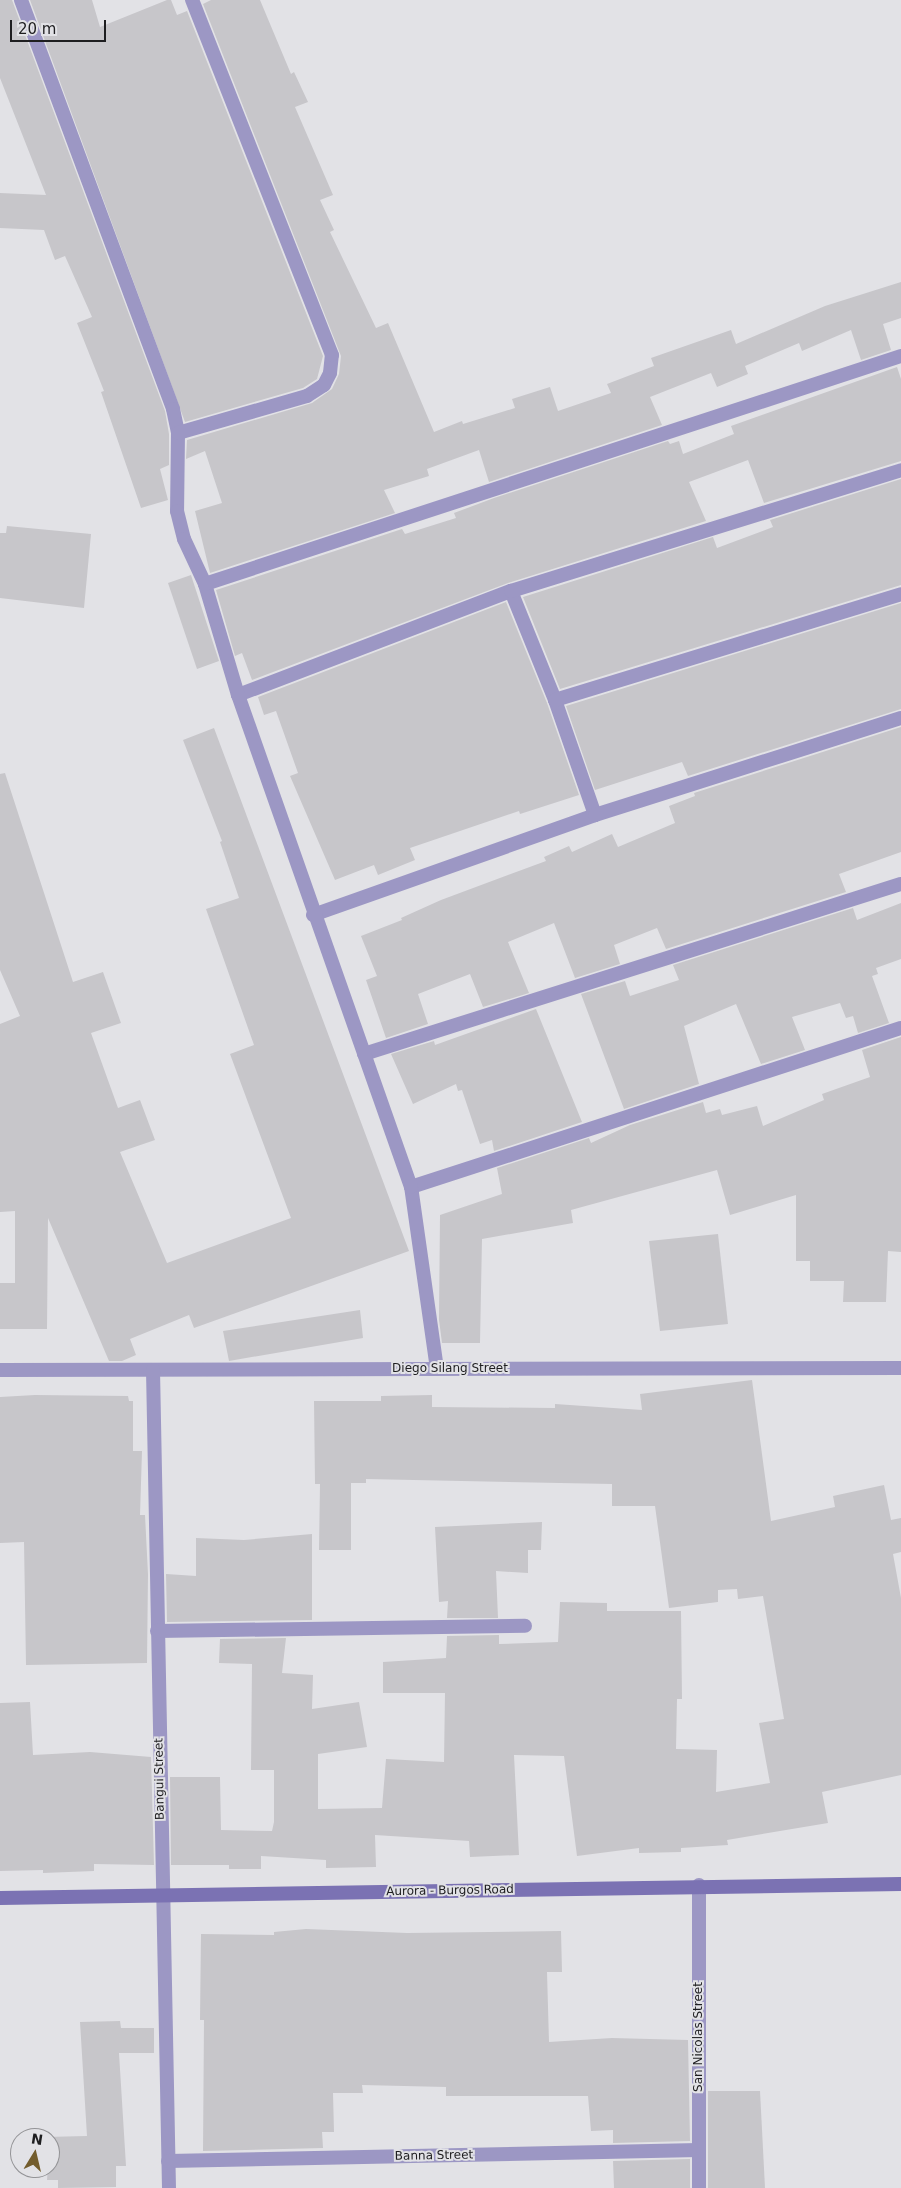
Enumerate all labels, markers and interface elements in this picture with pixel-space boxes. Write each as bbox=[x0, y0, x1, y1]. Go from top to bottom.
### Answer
scale bar bbox=[12, 10, 109, 42]
text: 20 m bbox=[18, 20, 56, 38]
street label: Diego Silang Street bbox=[392, 1362, 508, 1376]
street label: Bangui Street bbox=[152, 1738, 168, 1820]
street label: Aurora - Burgos Road bbox=[386, 1883, 514, 1899]
street label: San Nicolas Street bbox=[692, 1982, 706, 2092]
north arrow bbox=[10, 2128, 60, 2178]
text: N bbox=[30, 2130, 44, 2148]
street label: Banna Street bbox=[395, 2148, 473, 2164]

